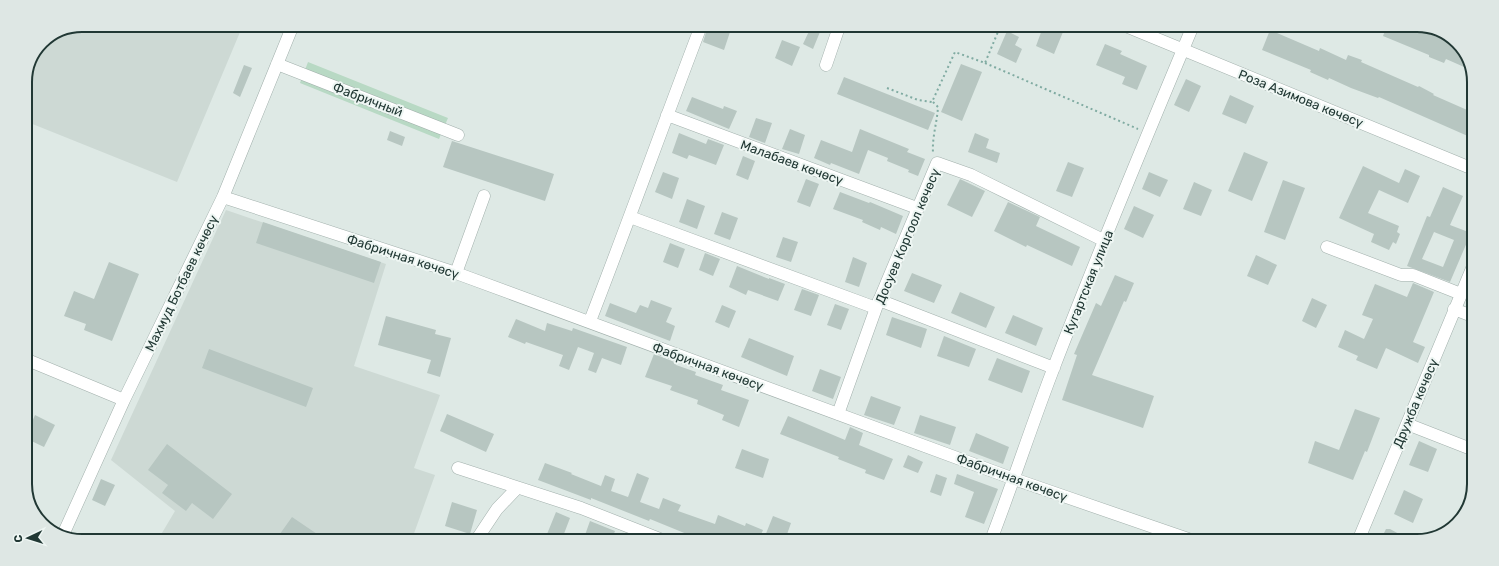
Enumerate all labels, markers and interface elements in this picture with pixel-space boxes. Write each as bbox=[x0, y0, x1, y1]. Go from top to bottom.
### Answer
street label: Роза Азимова көчөсү bbox=[1236, 67, 1365, 130]
street label: Фабричный bbox=[331, 79, 405, 120]
street label: Малабаев көчөсү bbox=[739, 137, 845, 188]
street label: Досуев Коргоол көчөсү bbox=[872, 166, 943, 306]
street label: Махмуд Ботбаев көчөсү bbox=[142, 213, 221, 354]
street label: Кугартская улица bbox=[1061, 228, 1116, 336]
street label: Фабричная көчөсү bbox=[345, 231, 461, 282]
street label: Фабричная көчөсү bbox=[650, 339, 766, 394]
street label: Дружба көчөсү bbox=[1390, 356, 1441, 450]
street label: Фабричная көчөсү bbox=[954, 450, 1070, 505]
north arrow bbox=[8, 518, 48, 558]
text: С bbox=[12, 534, 25, 543]

